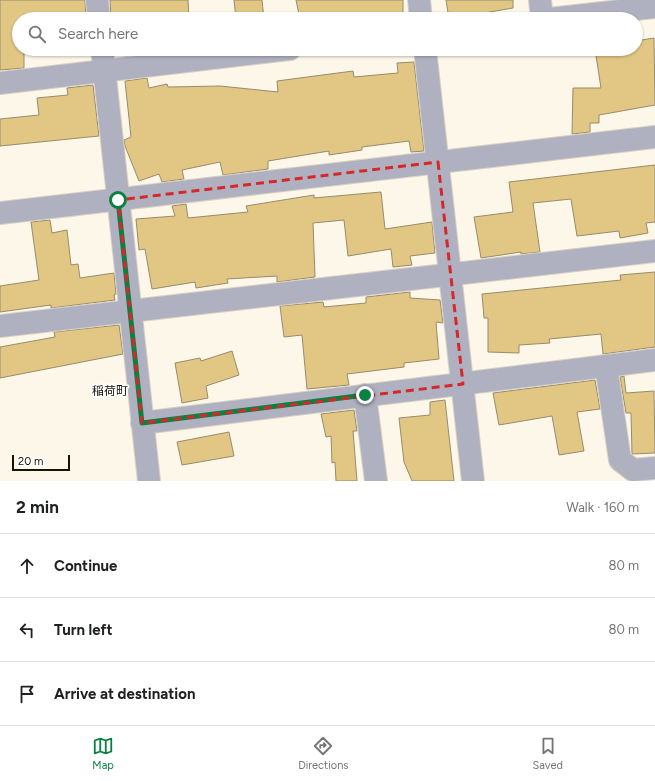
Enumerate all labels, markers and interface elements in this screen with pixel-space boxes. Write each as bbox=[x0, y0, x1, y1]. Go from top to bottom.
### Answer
search box bbox=[12, 12, 643, 56]
icon: search bbox=[26, 23, 48, 45]
text: Search here bbox=[58, 25, 138, 43]
route start bbox=[109, 191, 127, 209]
district label: 稲荷町 bbox=[92, 384, 128, 398]
route end bbox=[356, 386, 374, 404]
scale bar bbox=[12, 453, 70, 472]
text: 20 m bbox=[18, 455, 43, 468]
text: 2 min bbox=[16, 497, 59, 517]
text: Walk · 160 m bbox=[566, 500, 639, 515]
icon: ahead bbox=[16, 555, 38, 577]
text: Continue bbox=[54, 557, 117, 575]
text: 80 m bbox=[608, 558, 639, 573]
icon: left bbox=[16, 619, 38, 641]
text: Turn left bbox=[54, 621, 112, 639]
text: 80 m bbox=[608, 622, 639, 637]
icon: arrive bbox=[16, 683, 38, 705]
text: Arrive at destination bbox=[54, 685, 195, 703]
tab: Map bbox=[92, 735, 114, 772]
tab: Directions bbox=[298, 735, 348, 772]
tab: Saved bbox=[533, 735, 563, 772]

